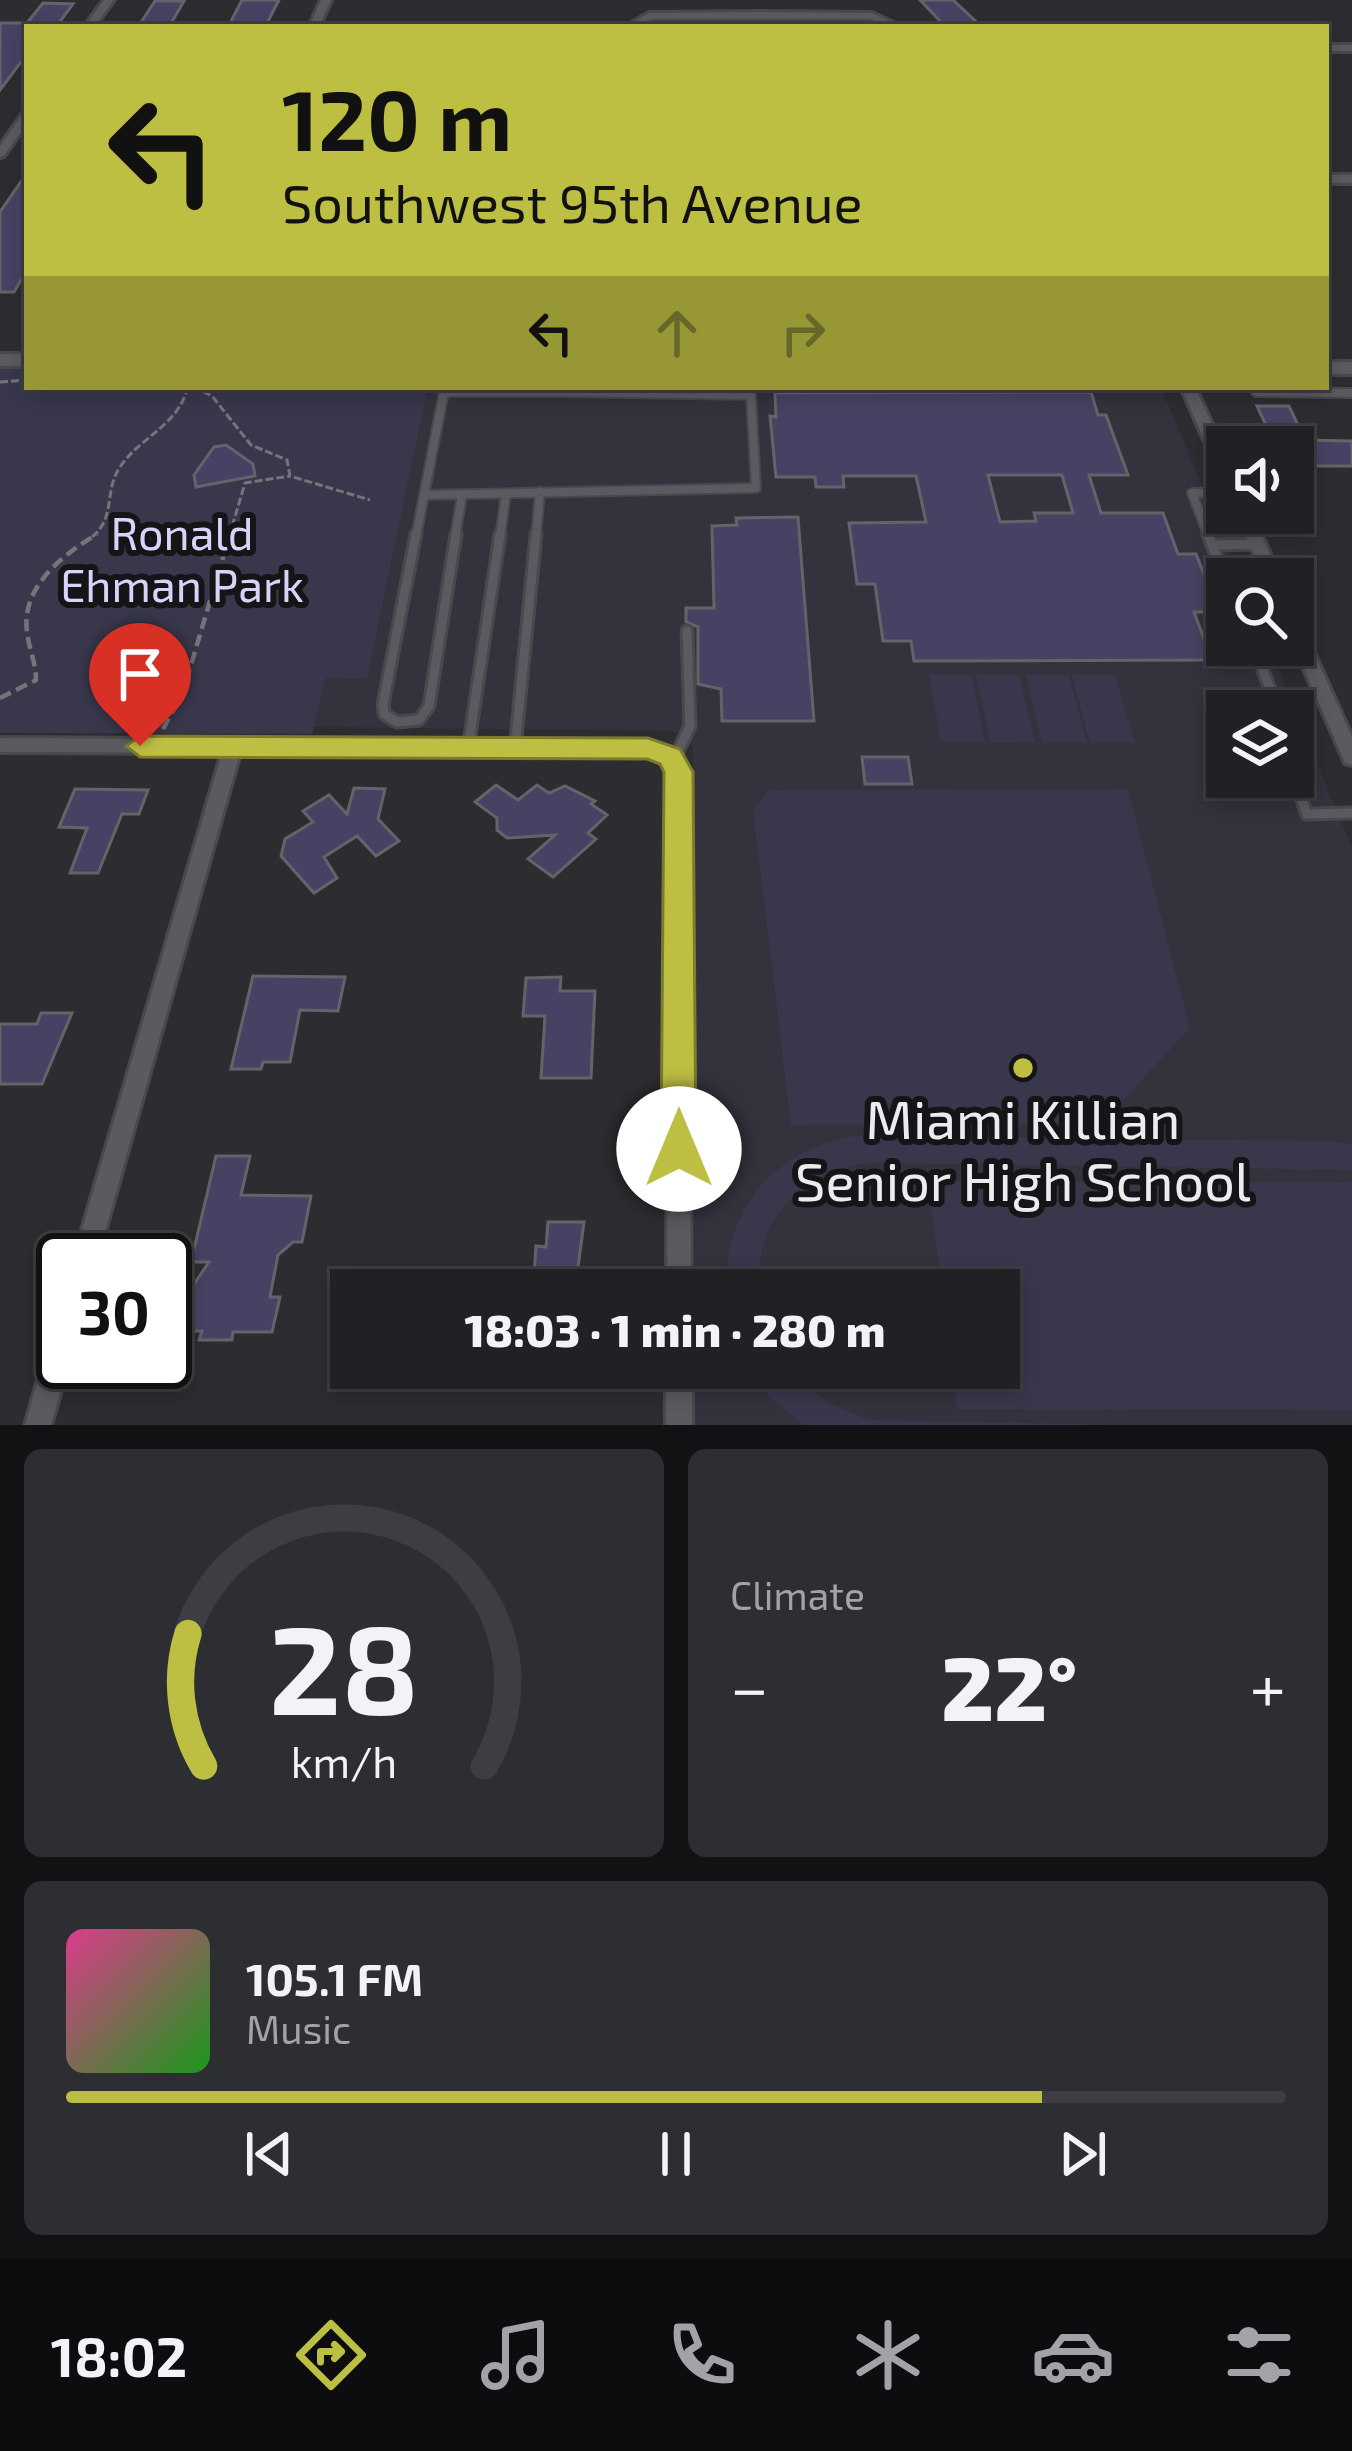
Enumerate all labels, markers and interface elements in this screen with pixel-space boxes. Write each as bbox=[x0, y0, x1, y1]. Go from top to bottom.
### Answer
text: 120 m bbox=[282, 67, 512, 168]
icon: left bbox=[84, 72, 240, 228]
text: Southwest 95th Avenue bbox=[282, 169, 863, 234]
icon: left bbox=[518, 300, 584, 366]
icon: ahead bbox=[644, 300, 710, 366]
icon: right bbox=[770, 300, 836, 366]
map controls bbox=[1206, 426, 1314, 798]
button: sound bbox=[1206, 426, 1314, 534]
park label: Ronald Ehman Park bbox=[60, 505, 304, 611]
button: search bbox=[1206, 558, 1314, 666]
pin bbox=[89, 623, 191, 746]
icon: arrive bbox=[107, 641, 173, 707]
button: layers bbox=[1206, 690, 1314, 798]
marker: Miami Killian Senior High School bbox=[1010, 1055, 1036, 1081]
place label: Miami Killian Senior High School bbox=[795, 1085, 1251, 1212]
position arrow bbox=[616, 1086, 742, 1212]
speed limit sign: 30 bbox=[36, 1233, 192, 1389]
text: 18:03 · 1 min · 280 m bbox=[465, 1302, 885, 1356]
text: Climate bbox=[730, 1571, 865, 1618]
text: 28 bbox=[269, 1590, 419, 1740]
text: 22° bbox=[941, 1631, 1077, 1739]
text: − bbox=[730, 1646, 769, 1725]
text: + bbox=[1250, 1646, 1286, 1725]
text: km/h bbox=[291, 1735, 397, 1787]
text: 105.1 FM bbox=[246, 1951, 423, 2005]
text: Music bbox=[246, 2005, 351, 2052]
icon: previous bbox=[236, 2121, 302, 2187]
icon: pause bbox=[643, 2121, 709, 2187]
icon: next bbox=[1050, 2121, 1116, 2187]
icon: directions bbox=[289, 2313, 373, 2397]
icon: music bbox=[474, 2313, 558, 2397]
icon: phone bbox=[660, 2313, 744, 2397]
icon: climate bbox=[846, 2313, 930, 2397]
icon: car bbox=[1031, 2313, 1115, 2397]
icon: filters bbox=[1217, 2313, 1301, 2397]
text: 18:02 bbox=[51, 2323, 187, 2388]

